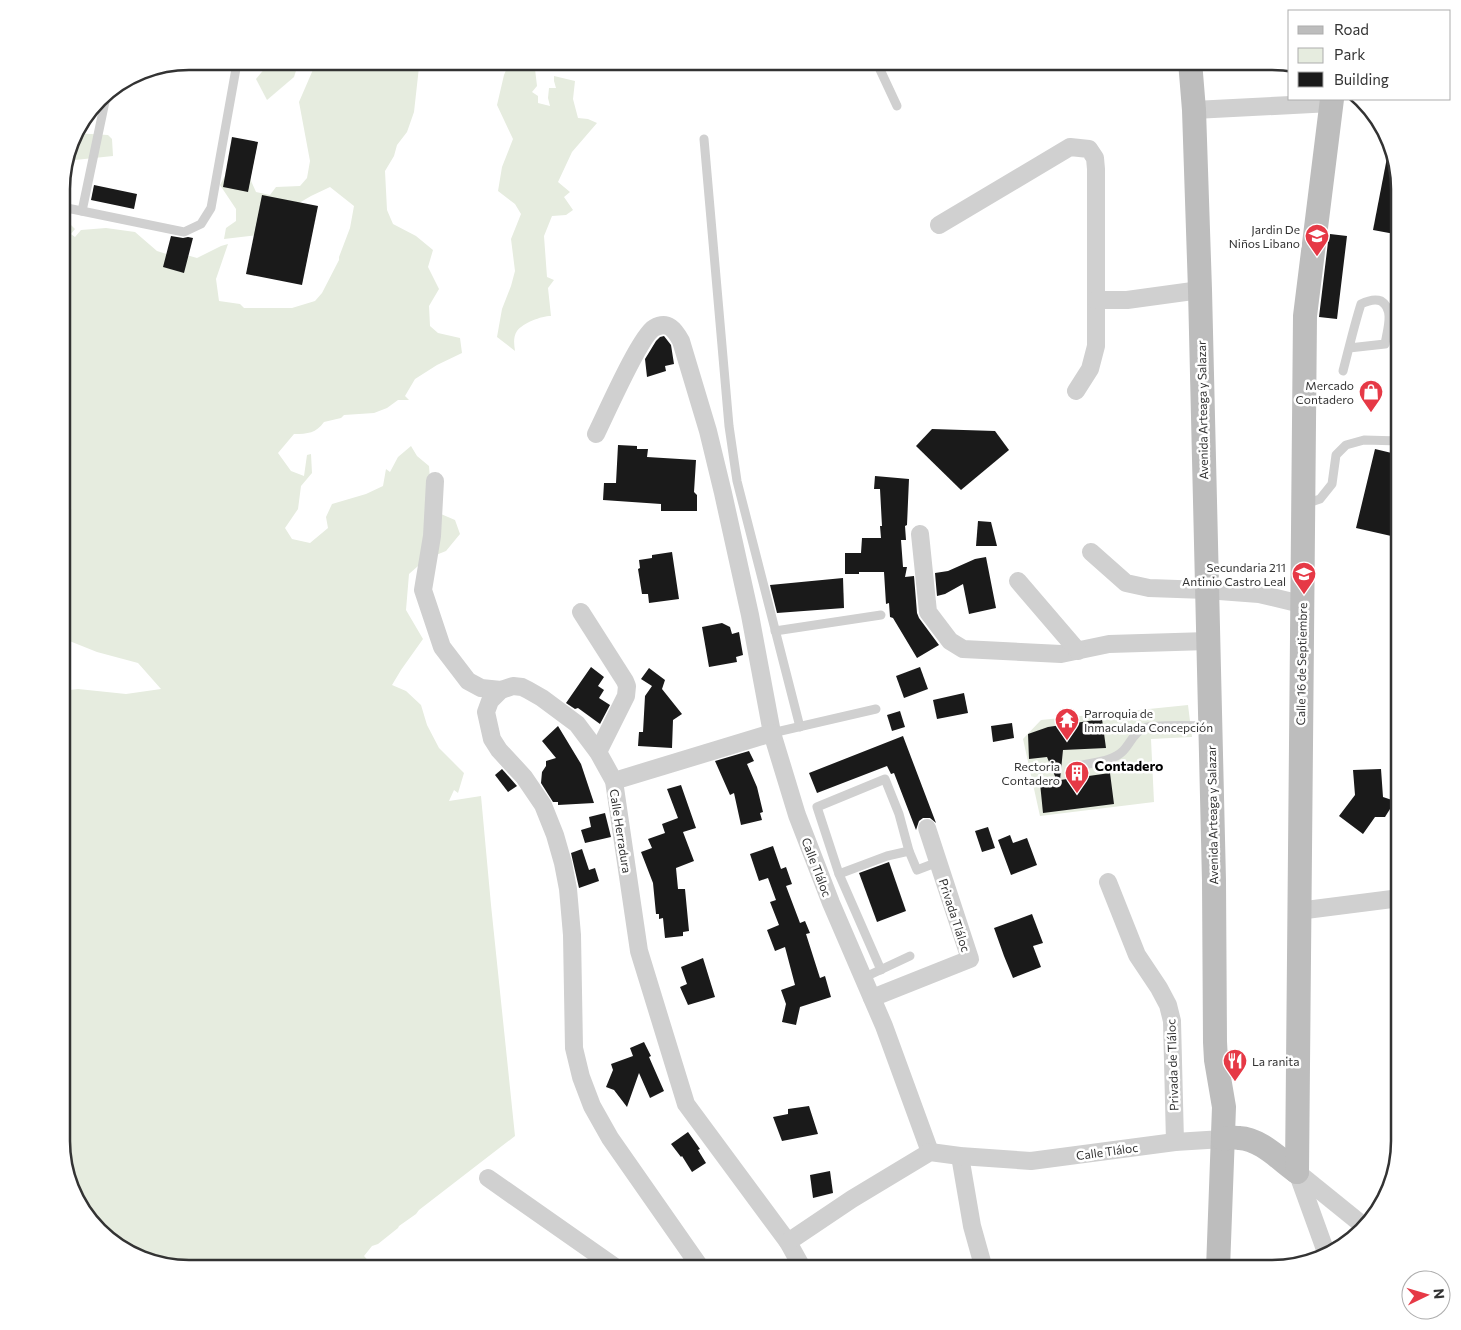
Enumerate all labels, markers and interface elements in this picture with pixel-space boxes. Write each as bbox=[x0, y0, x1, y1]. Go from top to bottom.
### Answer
legend bbox=[1288, 10, 1451, 100]
text: Road bbox=[1334, 20, 1369, 38]
text: Park bbox=[1334, 45, 1365, 63]
text: Building bbox=[1334, 70, 1389, 88]
place label: Jardin De Niños Libano bbox=[1229, 222, 1300, 250]
school or university icon: Jardin De Niños Libano bbox=[1304, 223, 1330, 257]
street label: Avenida Arteaga y Salazar bbox=[1194, 340, 1210, 480]
place label: Mercado Contadero bbox=[1296, 378, 1354, 406]
shop icon: Mercado Contadero bbox=[1358, 379, 1384, 413]
place label: Secundaria 211 Antinio Castro Leal bbox=[1182, 560, 1286, 588]
school or university icon: Secundaria 211 Antinio Castro Leal bbox=[1291, 561, 1317, 595]
street label: Calle 16 de Septiembre bbox=[1293, 603, 1309, 725]
place label: Parroquia de Inmaculada Concepción bbox=[1084, 706, 1213, 734]
temple icon: Parroquia de Inmaculada Concepción bbox=[1054, 707, 1080, 741]
street label: Avenida Arteaga y Salazar bbox=[1204, 745, 1220, 885]
district label: Contadero bbox=[1095, 757, 1163, 774]
place label: Rectoria Contadero bbox=[1002, 759, 1060, 787]
building icon: Rectoria Contadero bbox=[1064, 760, 1090, 794]
street label: Calle Herradura bbox=[607, 788, 635, 874]
street label: Calle Tláloc bbox=[799, 835, 835, 899]
street label: Privada Tláloc bbox=[937, 877, 973, 954]
street label: Privada de Tláloc bbox=[1163, 1019, 1181, 1111]
restaurant icon: La ranita bbox=[1222, 1048, 1248, 1082]
place label: La ranita bbox=[1252, 1054, 1300, 1068]
street label: Calle Tláloc bbox=[1075, 1140, 1139, 1162]
north arrow bbox=[1401, 1270, 1451, 1320]
text: N bbox=[1431, 1288, 1448, 1300]

